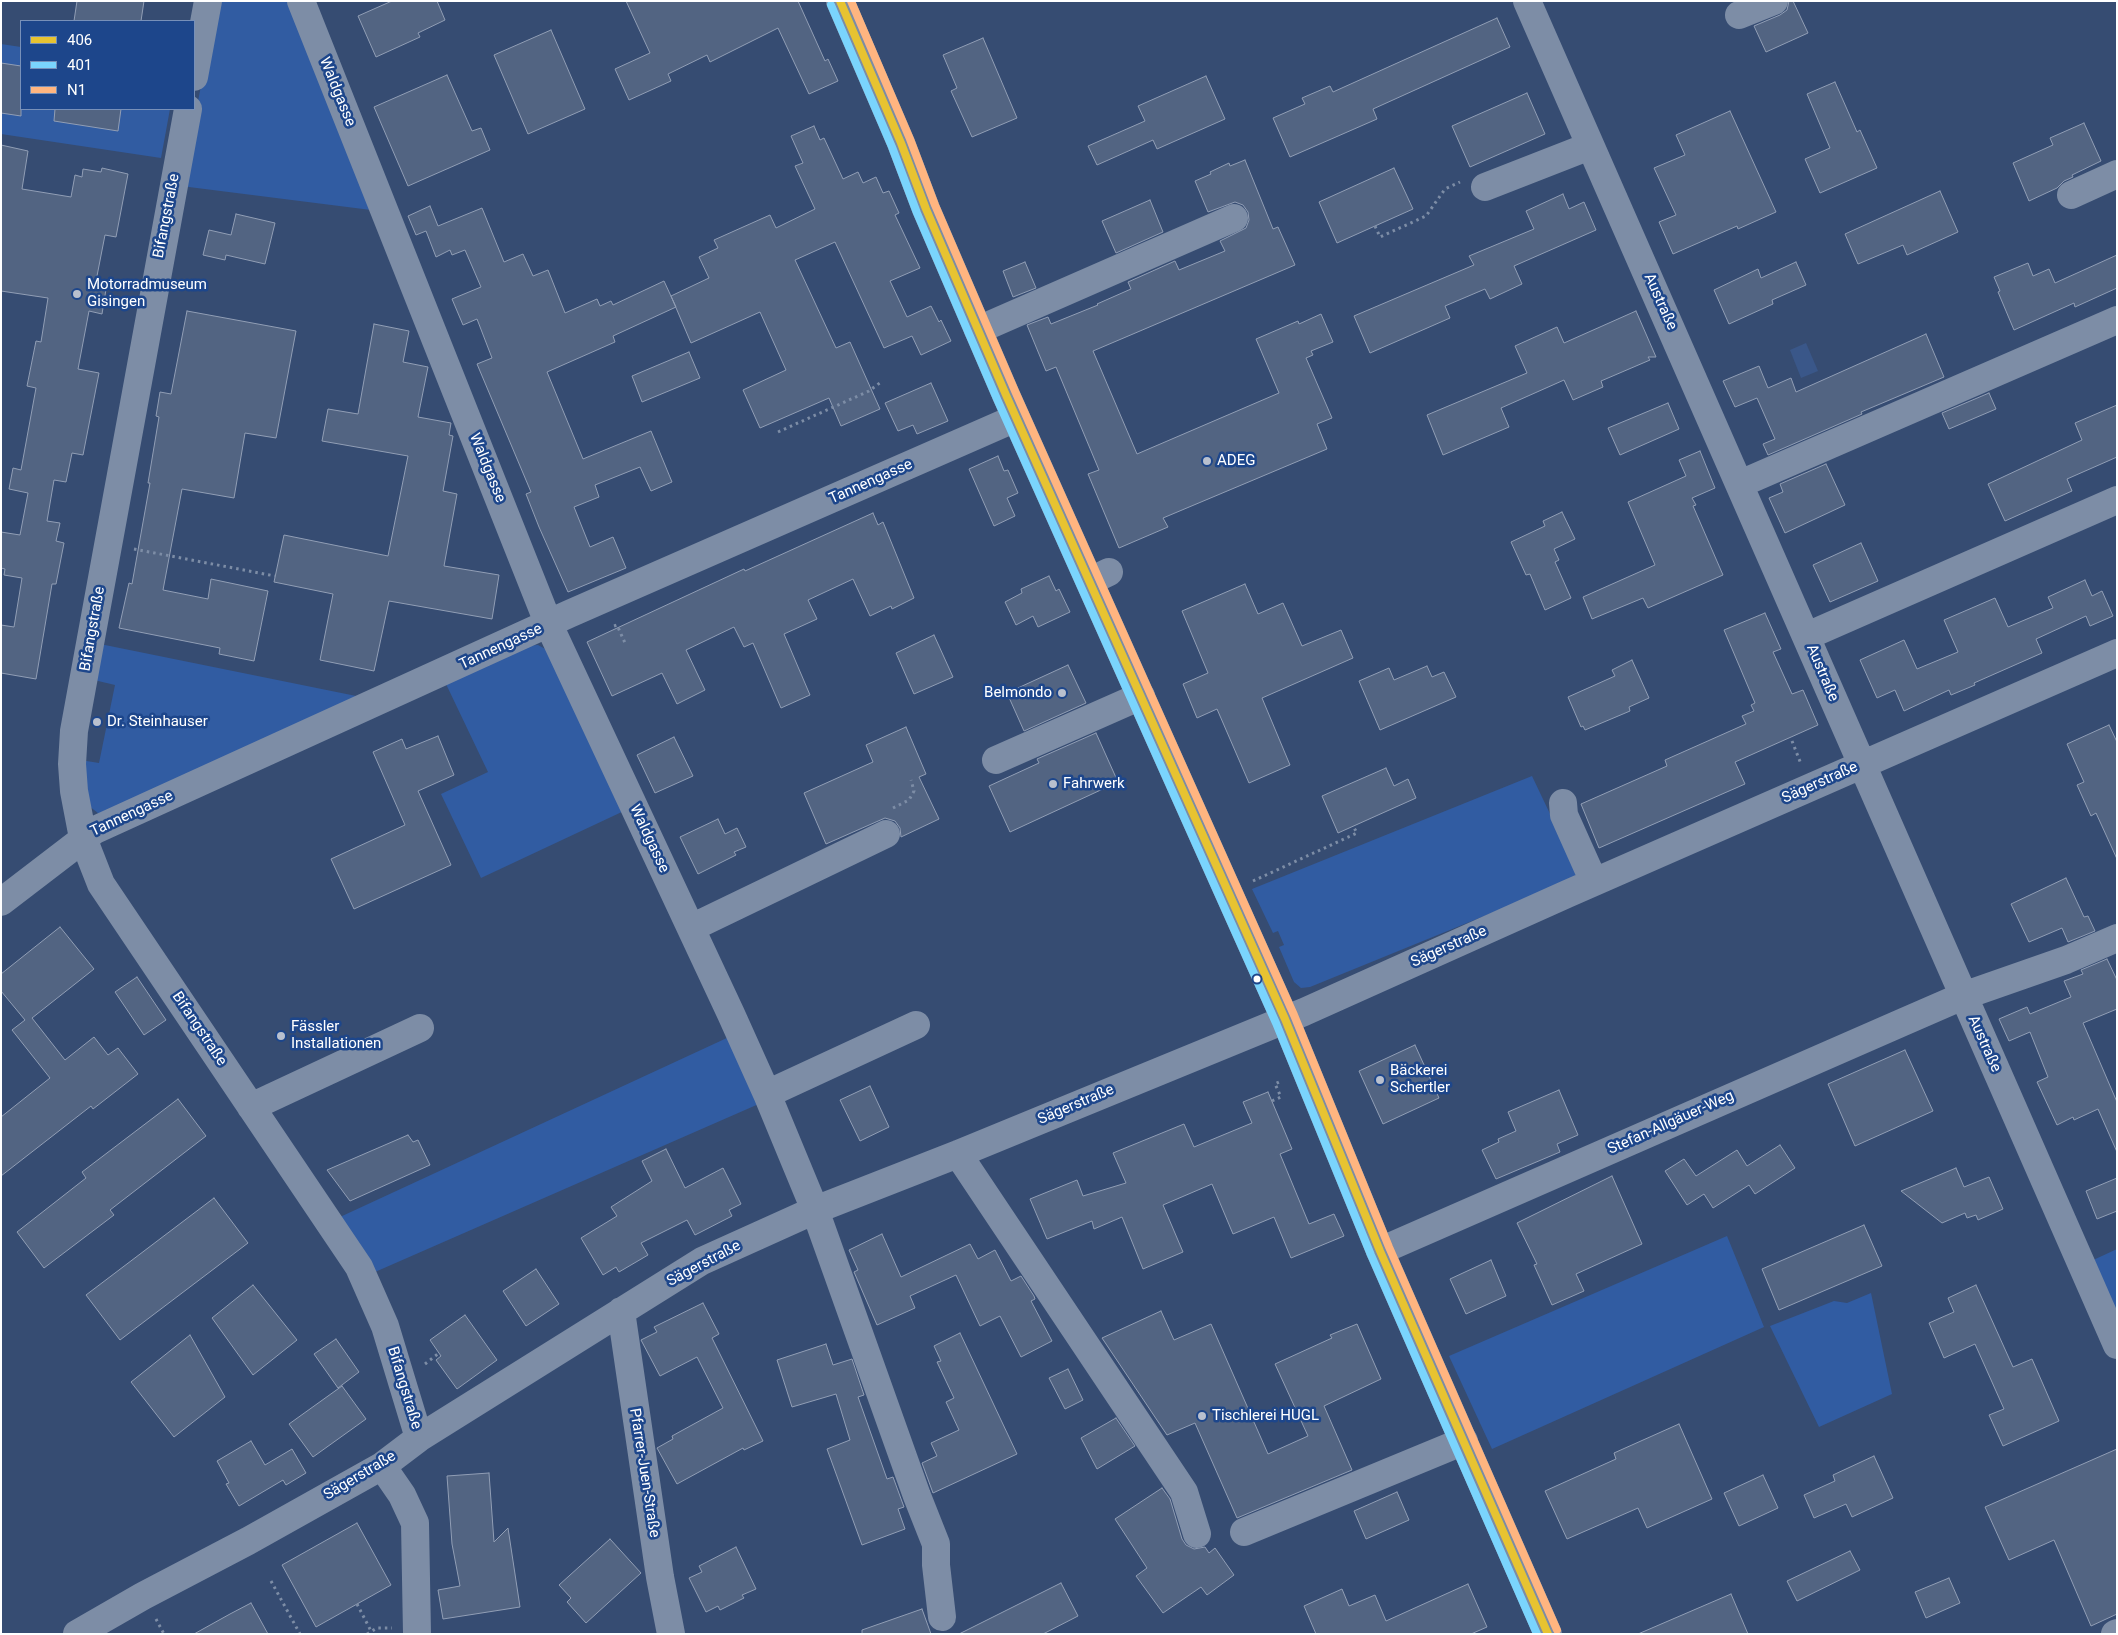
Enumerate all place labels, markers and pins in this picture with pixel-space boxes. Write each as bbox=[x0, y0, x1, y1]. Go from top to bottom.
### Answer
place label: Motorradmuseum Gisingen bbox=[87, 276, 207, 311]
marker: Motorradmuseum Gisingen bbox=[71, 288, 83, 300]
place label: ADEG bbox=[1217, 452, 1255, 470]
marker: ADEG bbox=[1201, 455, 1213, 467]
place label: Belmondo bbox=[984, 684, 1052, 702]
marker: Belmondo bbox=[1056, 687, 1068, 699]
place label: Dr. Steinhauser bbox=[107, 713, 208, 731]
marker: Dr. Steinhauser bbox=[91, 716, 103, 728]
place label: Fahrwerk bbox=[1063, 775, 1125, 793]
marker: Fahrwerk bbox=[1047, 778, 1059, 790]
unlabelled marker bbox=[1252, 974, 1262, 984]
place label: Fässler Installationen bbox=[291, 1018, 381, 1053]
marker: Fässler Installationen bbox=[275, 1030, 287, 1042]
place label: Bäckerei Schertler bbox=[1390, 1062, 1450, 1097]
marker: Bäckerei Schertler bbox=[1374, 1074, 1386, 1086]
place label: Tischlerei HUGL bbox=[1212, 1407, 1319, 1425]
marker: Tischlerei HUGL bbox=[1196, 1410, 1208, 1422]

